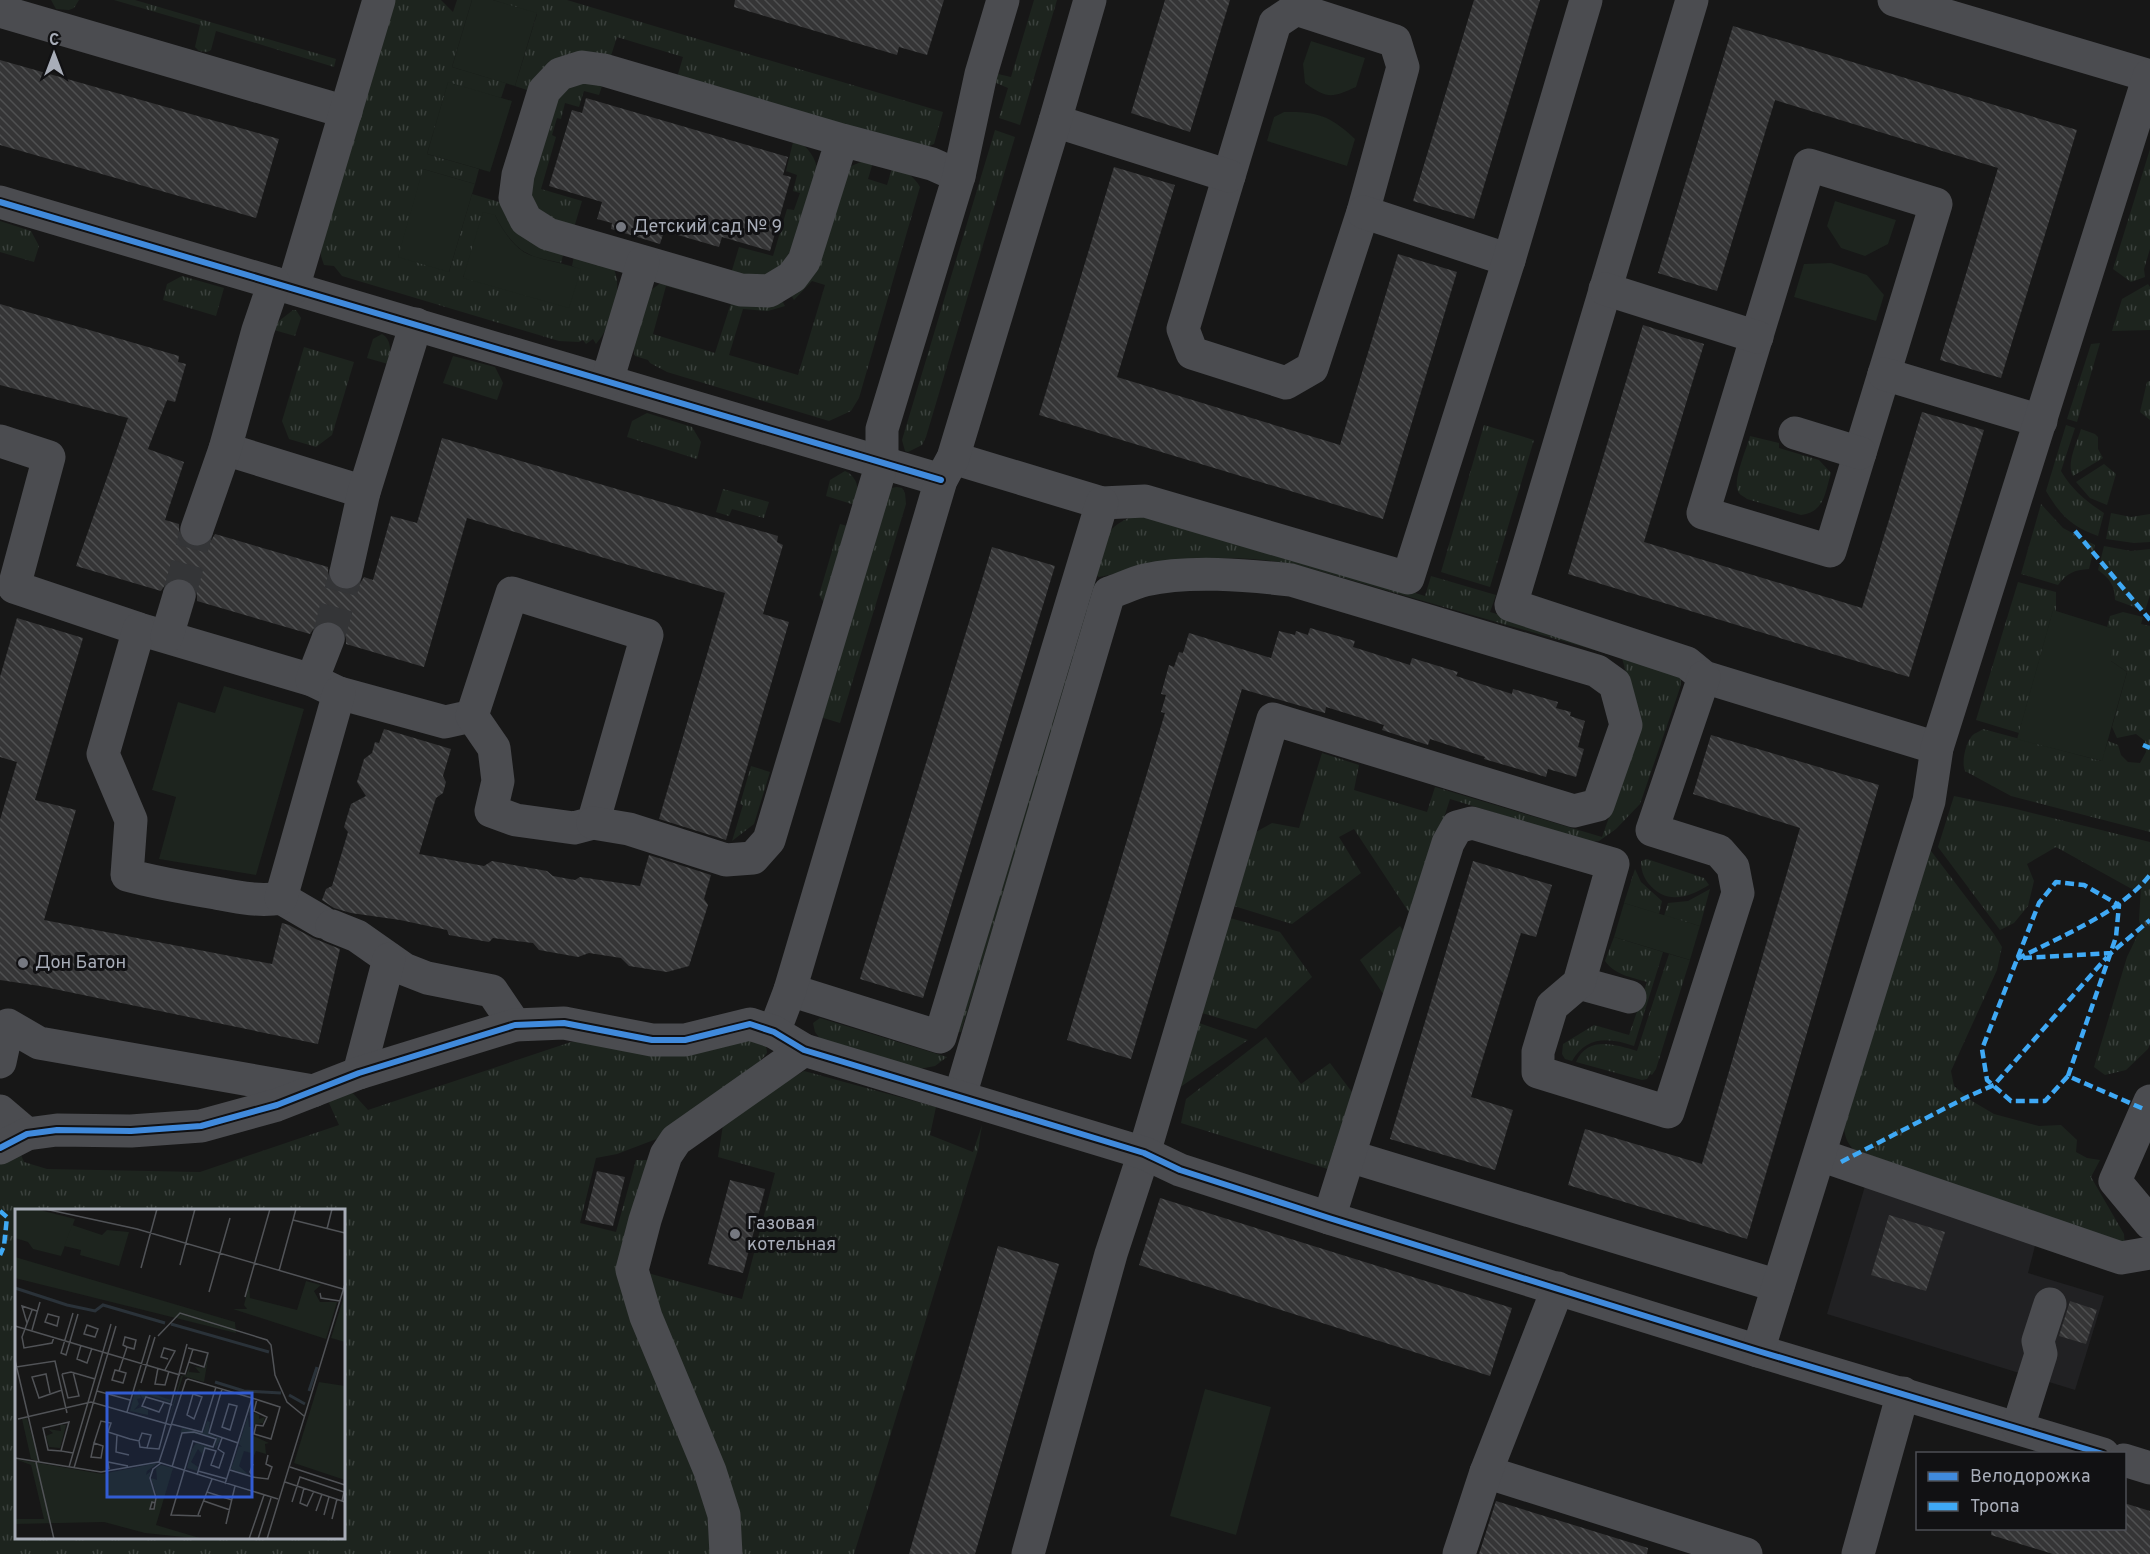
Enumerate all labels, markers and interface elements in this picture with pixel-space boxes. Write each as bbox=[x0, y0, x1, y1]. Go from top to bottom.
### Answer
north arrow bbox=[24, 24, 84, 84]
text: С bbox=[49, 31, 59, 51]
place label: Детский сад № 9 bbox=[633, 216, 782, 239]
marker: Детский сад № 9 bbox=[614, 220, 628, 234]
place label: Дон Батон bbox=[35, 952, 126, 975]
marker: Дон Батон bbox=[16, 956, 30, 970]
inset map bbox=[15, 1209, 345, 1539]
place label: Газовая котельная bbox=[747, 1213, 836, 1257]
marker: Газовая котельная bbox=[728, 1227, 742, 1241]
legend bbox=[1916, 1452, 2126, 1530]
text: Велодорожка bbox=[1970, 1466, 2090, 1489]
text: Тропа bbox=[1970, 1496, 2019, 1519]

